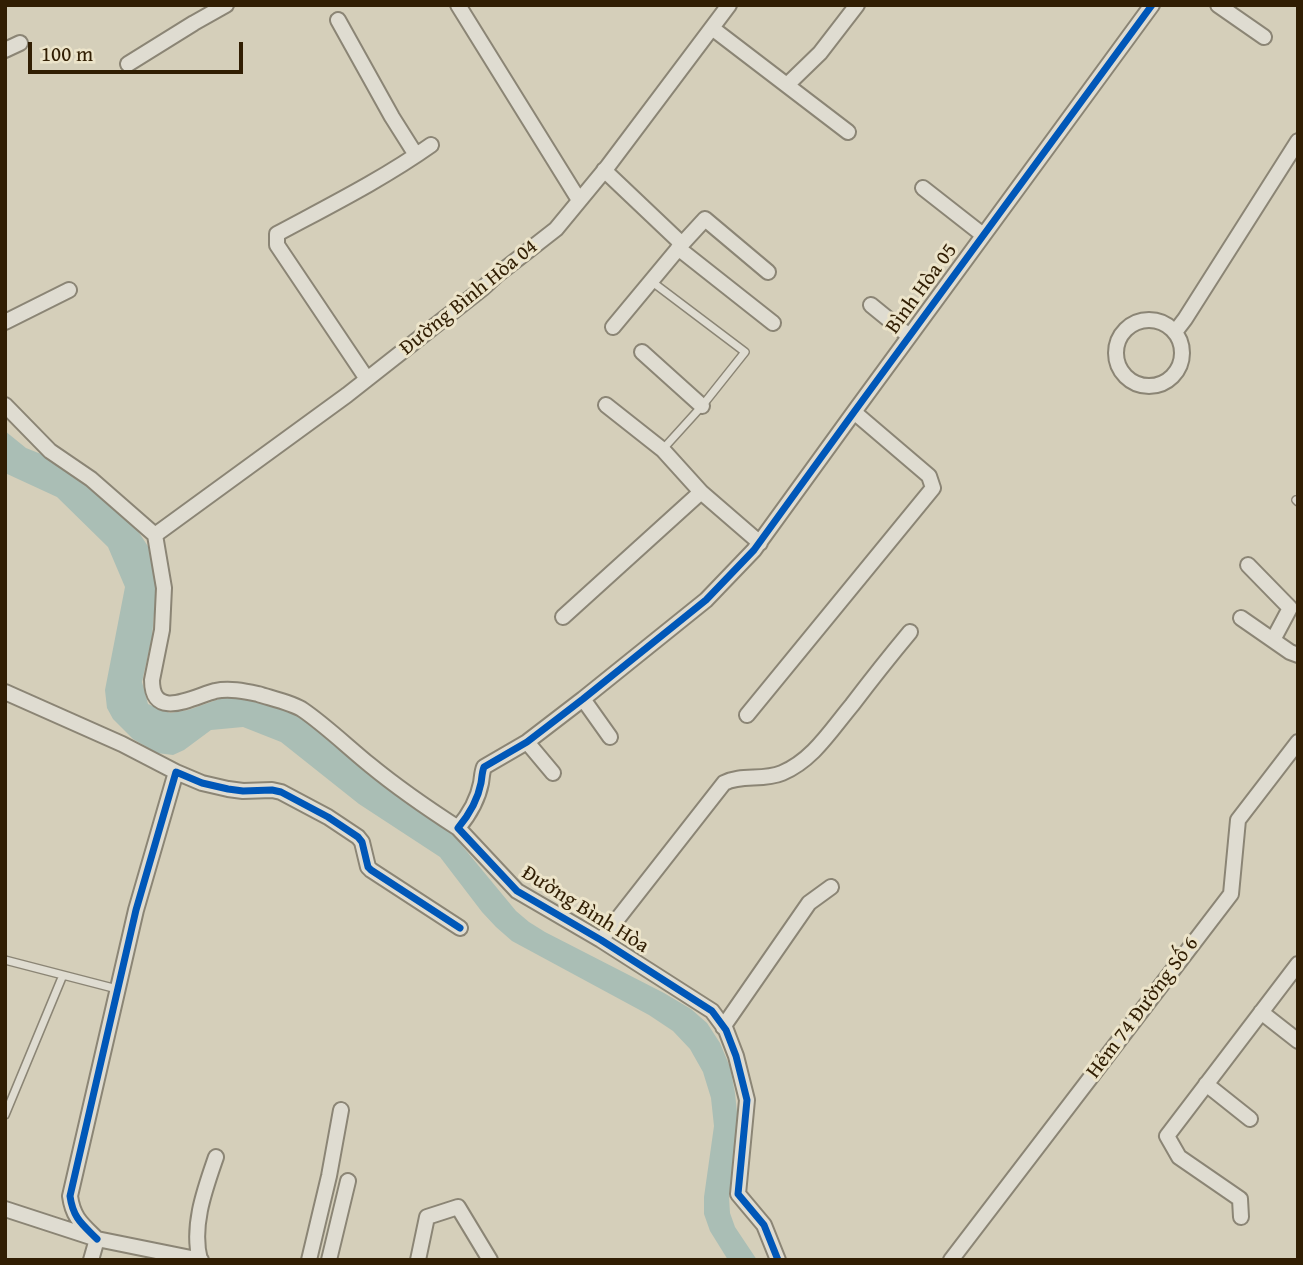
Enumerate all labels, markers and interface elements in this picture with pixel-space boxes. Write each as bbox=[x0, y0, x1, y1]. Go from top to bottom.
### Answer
scale bar bbox=[32, 28, 247, 72]
text: 100 m bbox=[41, 38, 93, 69]
street label: Đường Bình Hòa 04 bbox=[395, 235, 543, 361]
street label: Bình Hòa 05 bbox=[881, 239, 963, 339]
street label: Đường Bình Hòa bbox=[517, 861, 653, 959]
street label: Hẻm 74 Đường Số 6 bbox=[1082, 932, 1204, 1084]

